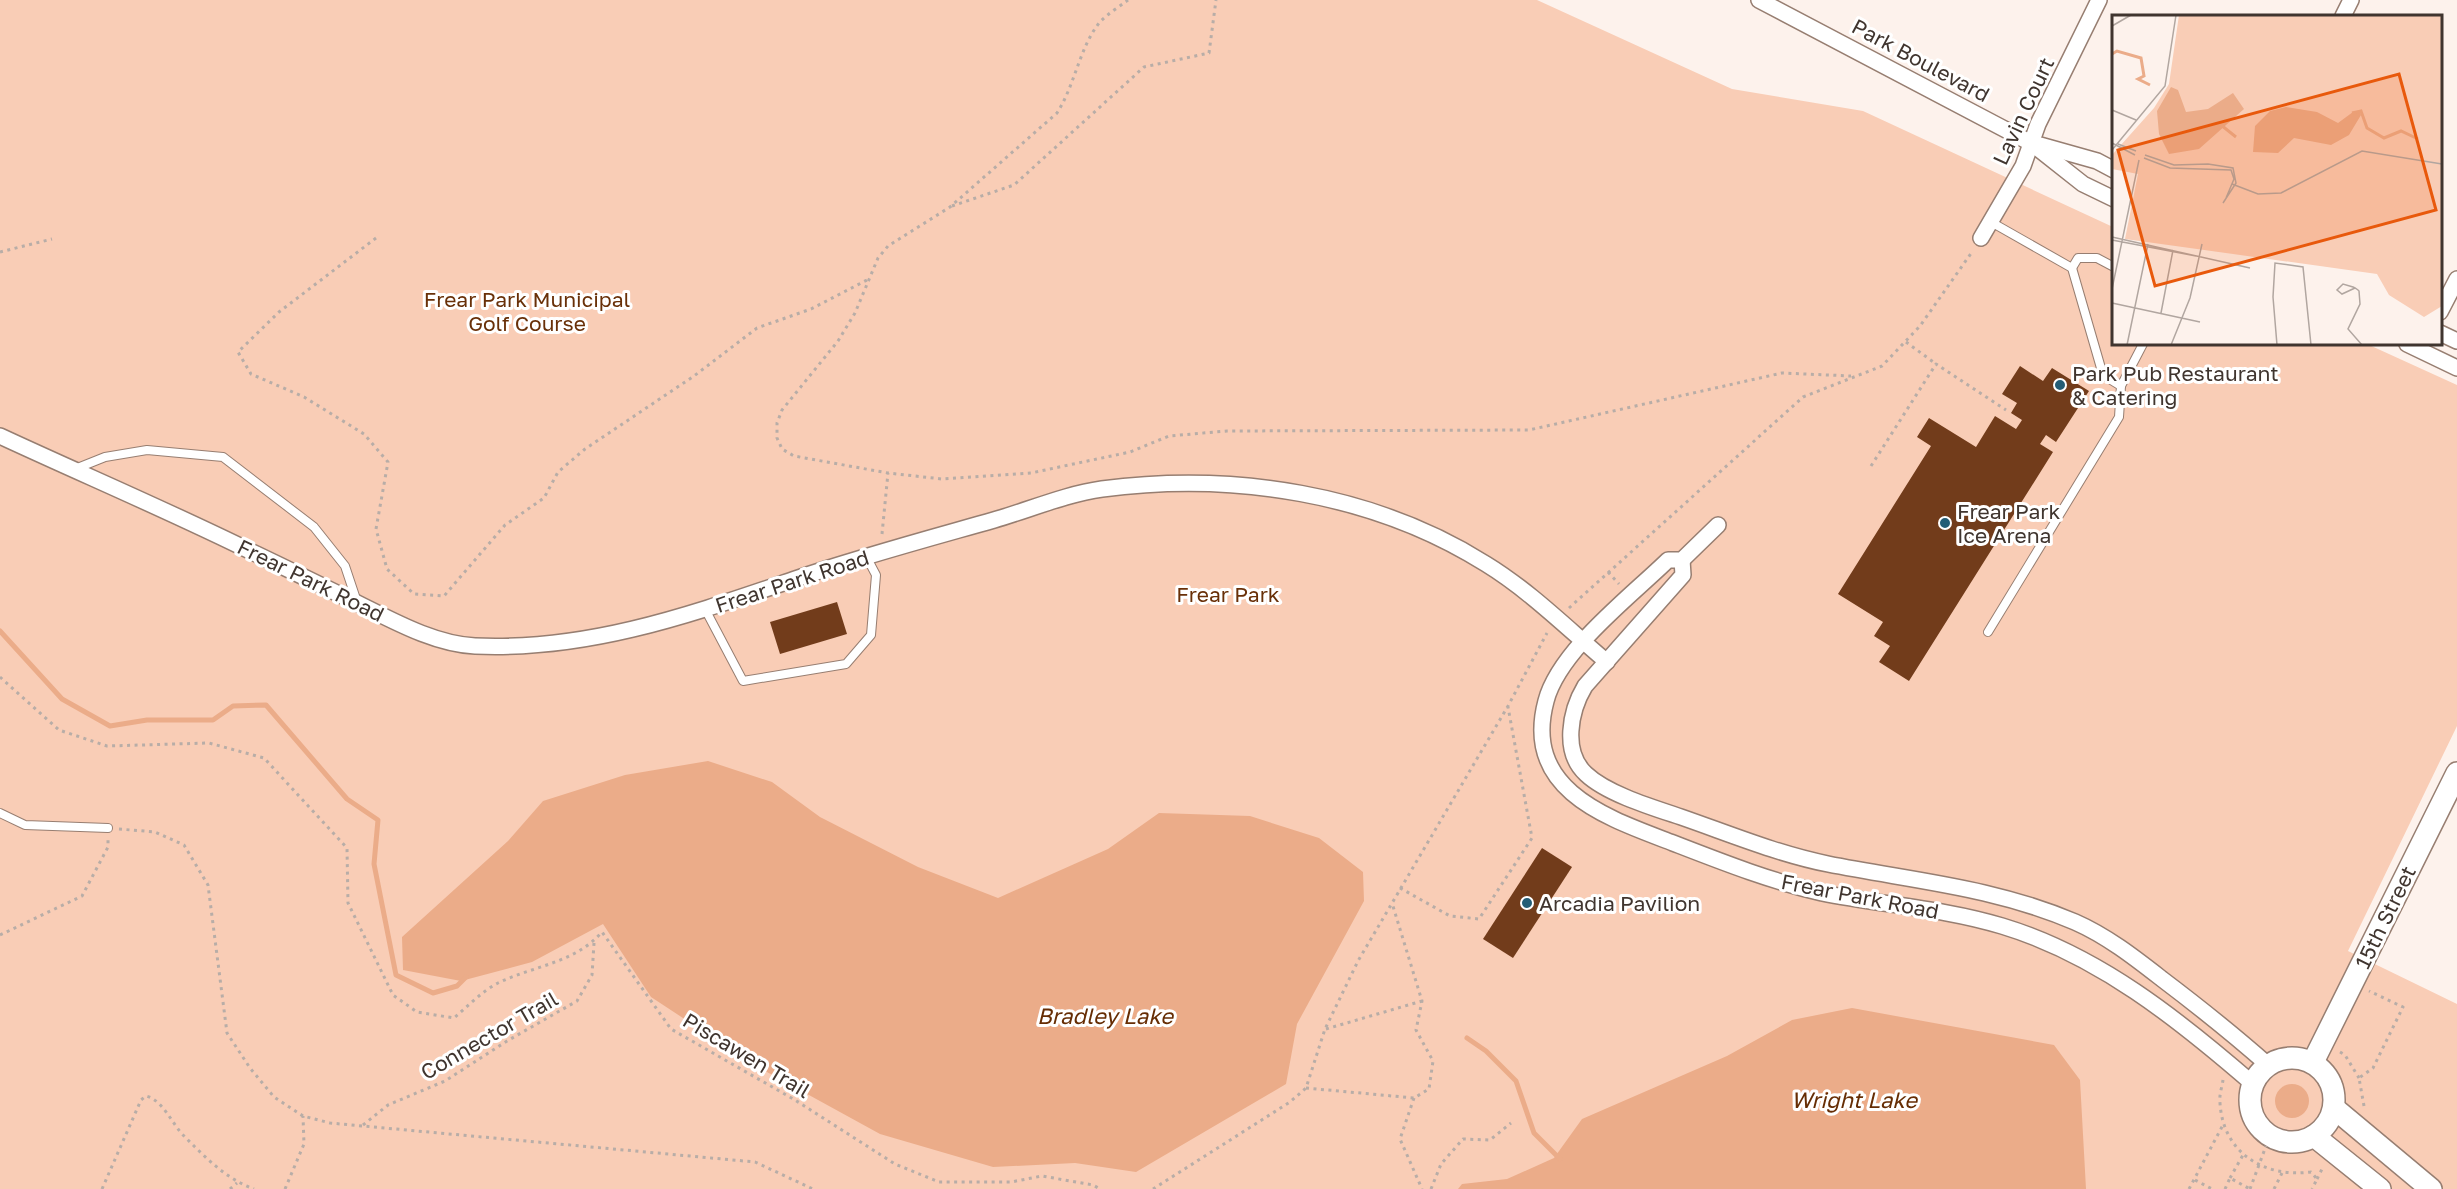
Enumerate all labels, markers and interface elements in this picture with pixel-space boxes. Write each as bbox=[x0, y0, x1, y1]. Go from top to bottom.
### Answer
street label: Park Boulevard bbox=[1848, 13, 1994, 107]
inset map bbox=[2112, 15, 2442, 345]
street label: Lavin Court bbox=[1987, 53, 2059, 169]
park label: Frear Park Municipal Golf Course bbox=[424, 286, 630, 336]
place label: Park Pub Restaurant & Catering bbox=[2072, 360, 2279, 410]
marker: Park Pub Restaurant & Catering bbox=[2053, 378, 2067, 392]
place label: Frear Park Ice Arena bbox=[1957, 498, 2061, 548]
marker: Frear Park Ice Arena bbox=[1938, 516, 1952, 530]
street label: Frear Park Road bbox=[233, 533, 389, 627]
street label: Frear Park Road bbox=[712, 544, 872, 618]
park label: Frear Park bbox=[1176, 581, 1280, 607]
street label: 15th Street bbox=[2349, 861, 2421, 973]
street label: Frear Park Road bbox=[1779, 868, 1941, 924]
place label: Arcadia Pavilion bbox=[1539, 890, 1700, 916]
marker: Arcadia Pavilion bbox=[1520, 896, 1534, 910]
street label: Connector Trail bbox=[416, 985, 562, 1085]
water label: Bradley Lake bbox=[1037, 1002, 1175, 1029]
street label: Piscawen Trail bbox=[679, 1007, 815, 1103]
water label: Wright Lake bbox=[1791, 1086, 1919, 1113]

